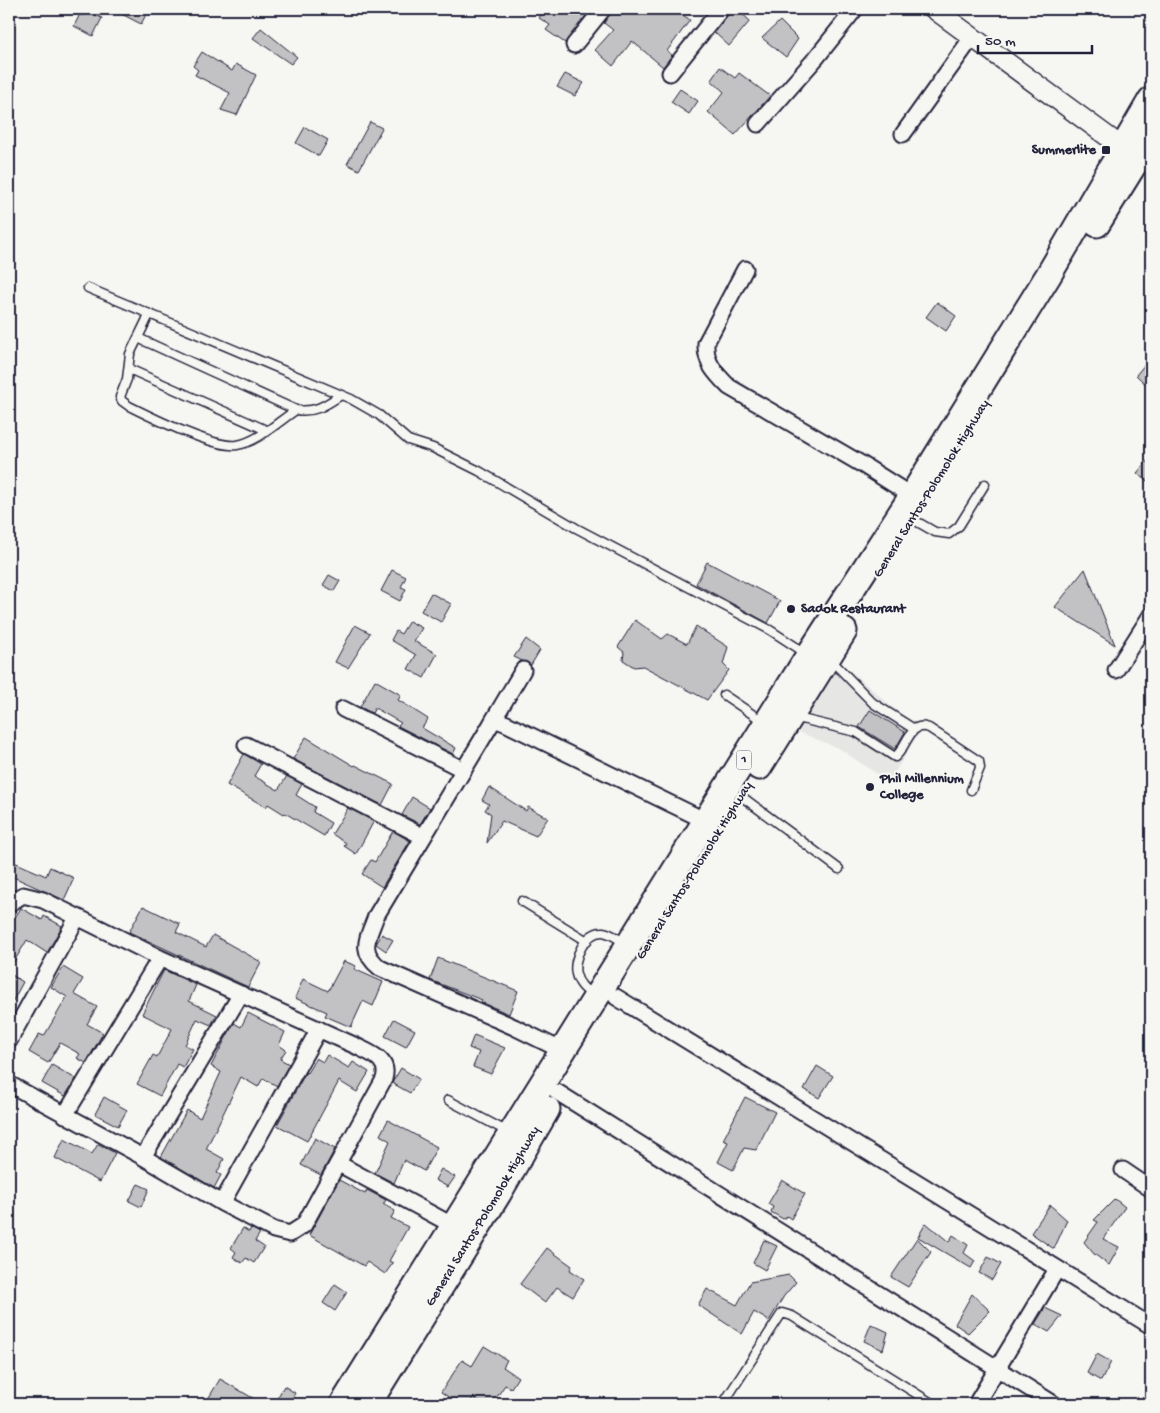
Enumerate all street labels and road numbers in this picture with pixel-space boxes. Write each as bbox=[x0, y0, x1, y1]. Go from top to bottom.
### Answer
street label: General Santos-Polomolok Highway bbox=[870, 397, 994, 581]
road number: 1 bbox=[736, 750, 752, 770]
street label: General Santos-Polomolok Highway bbox=[633, 779, 757, 963]
street label: General Santos-Polomolok Highway bbox=[422, 1123, 544, 1310]

